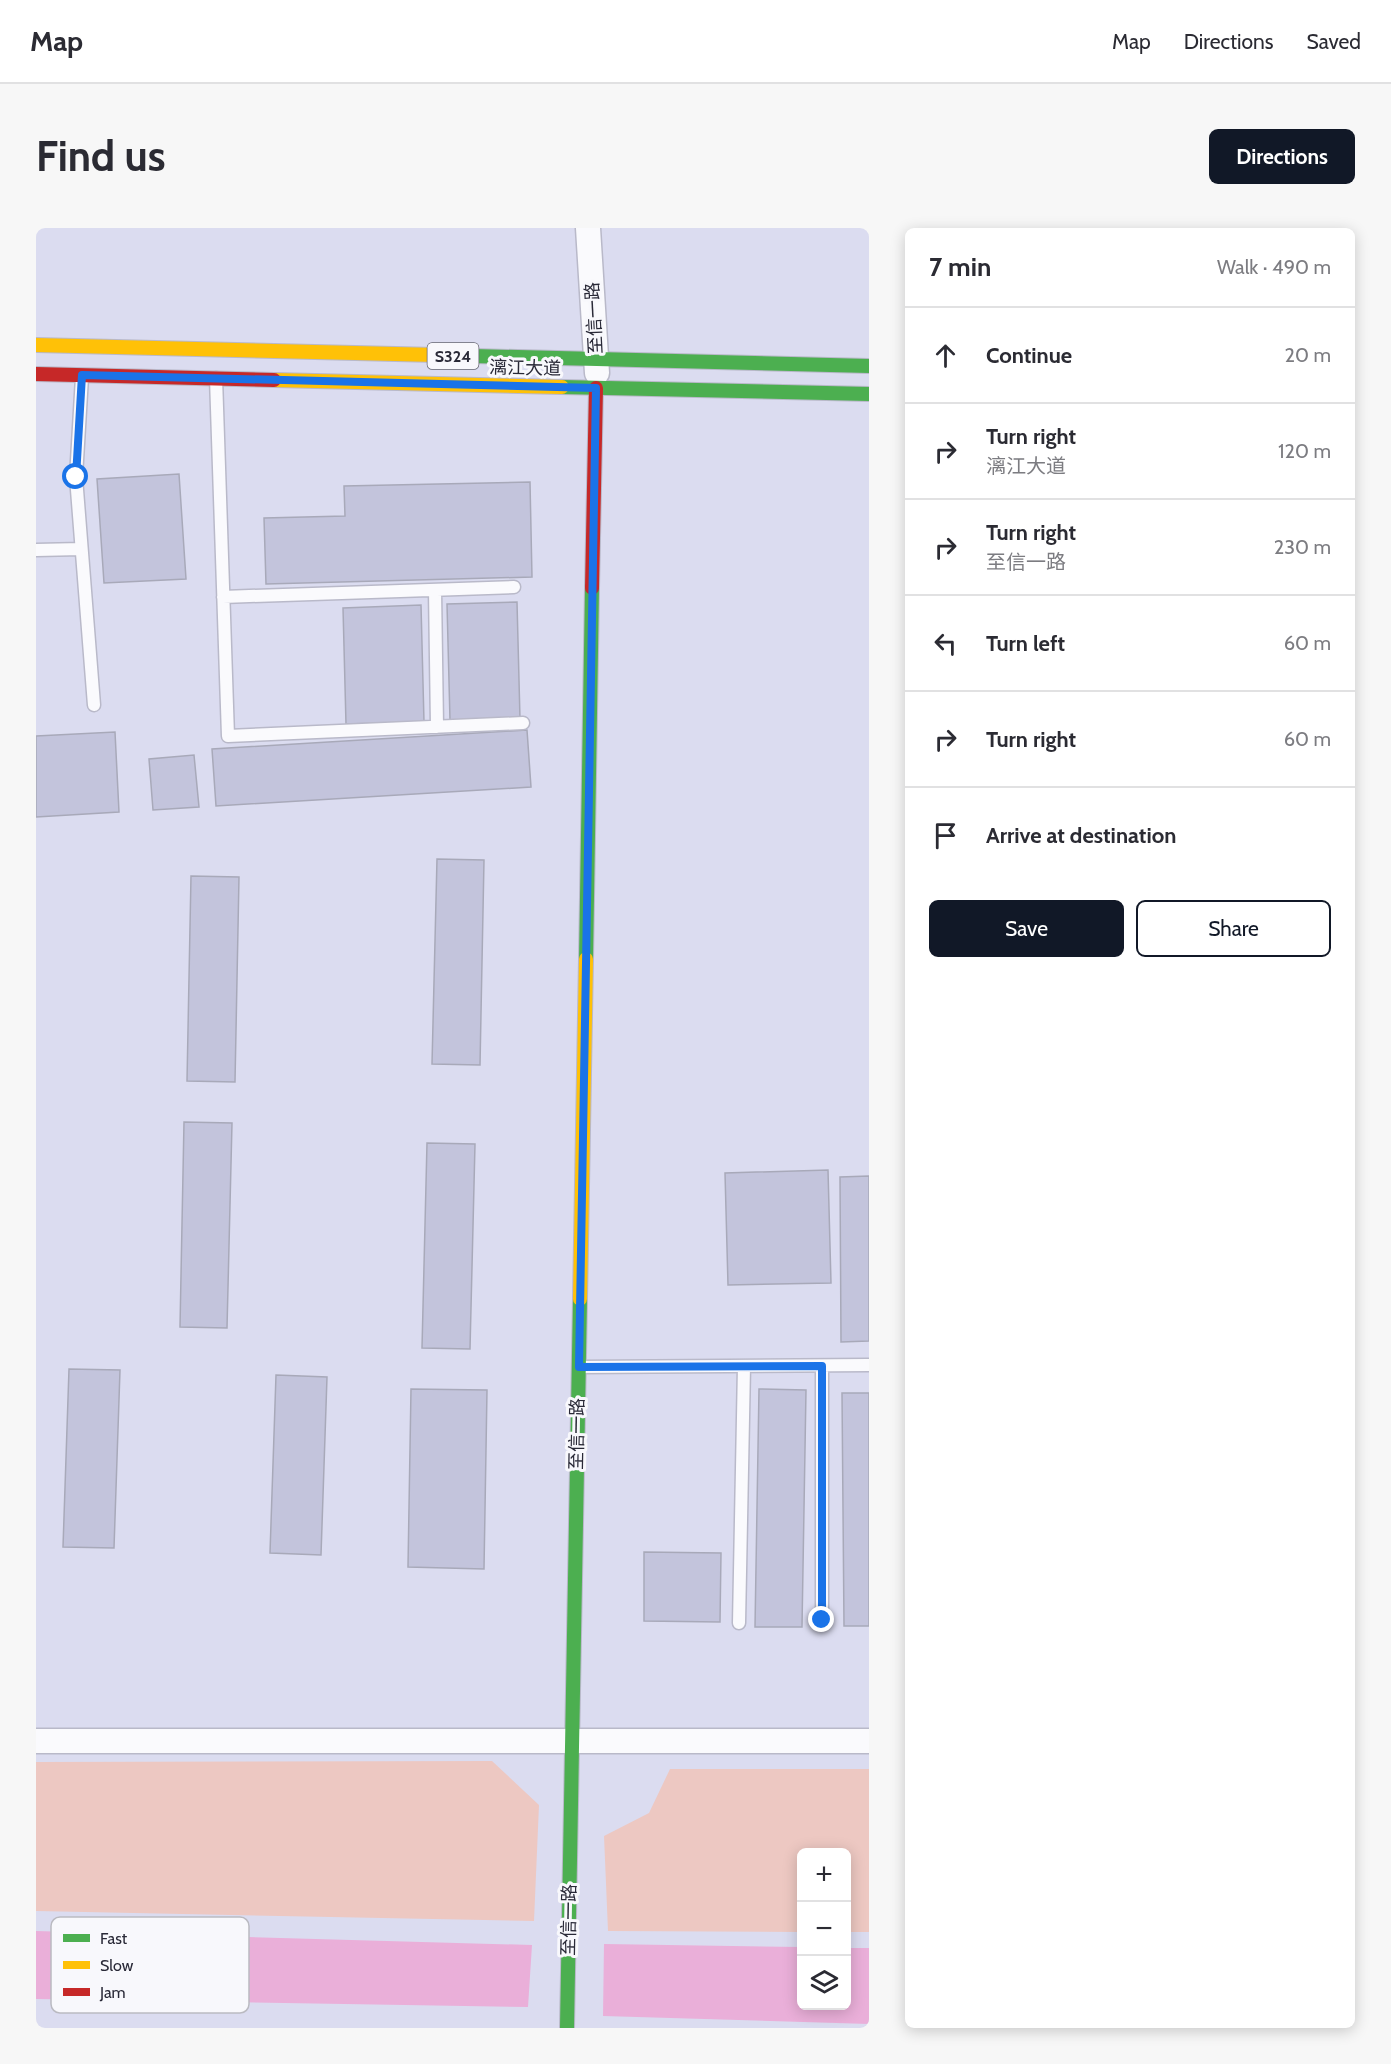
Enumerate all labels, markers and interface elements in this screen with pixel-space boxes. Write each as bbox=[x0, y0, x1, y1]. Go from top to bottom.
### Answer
text: Map bbox=[30, 24, 83, 58]
text: Map bbox=[1112, 29, 1151, 54]
text: Directions bbox=[1184, 29, 1273, 54]
text: Saved bbox=[1306, 29, 1361, 54]
button: Directions bbox=[1209, 129, 1355, 184]
text: Find us bbox=[36, 130, 165, 182]
text: 7 min bbox=[929, 251, 991, 283]
text: Walk · 490 m bbox=[1217, 255, 1331, 279]
street label: 至信一路 bbox=[581, 281, 607, 355]
icon: ahead bbox=[929, 339, 962, 372]
text: Continue bbox=[986, 342, 1072, 369]
road number: S324 bbox=[428, 343, 478, 369]
text: 20 m bbox=[1285, 343, 1331, 367]
street label: 漓江大道 bbox=[489, 356, 561, 380]
text: Turn right bbox=[986, 423, 1076, 450]
icon: right bbox=[929, 435, 962, 468]
text: 120 m bbox=[1278, 439, 1331, 463]
text: 漓江大道 bbox=[986, 454, 1066, 478]
route start bbox=[62, 463, 88, 489]
text: Turn right bbox=[986, 519, 1076, 546]
icon: right bbox=[929, 531, 962, 564]
text: 230 m bbox=[1274, 535, 1331, 559]
text: 至信一路 bbox=[986, 550, 1066, 574]
icon: left bbox=[929, 627, 962, 660]
text: Turn left bbox=[986, 630, 1065, 657]
text: 60 m bbox=[1284, 631, 1331, 655]
icon: right bbox=[929, 723, 962, 756]
text: Turn right bbox=[986, 726, 1076, 753]
text: 60 m bbox=[1284, 727, 1331, 751]
icon: arrive bbox=[929, 819, 962, 852]
text: Arrive at destination bbox=[986, 822, 1176, 849]
button: Save bbox=[929, 900, 1124, 957]
button: Share bbox=[1136, 900, 1331, 957]
street label: 至信一路 bbox=[565, 1398, 589, 1470]
route end bbox=[808, 1606, 834, 1632]
map controls bbox=[797, 1848, 851, 2010]
button: + bbox=[797, 1848, 851, 1902]
street label: 至信一路 bbox=[557, 1884, 581, 1956]
button: − bbox=[797, 1902, 851, 1956]
legend bbox=[51, 1917, 249, 2013]
text: Fast bbox=[100, 1929, 128, 1948]
text: Slow bbox=[100, 1956, 134, 1975]
button: layers bbox=[797, 1956, 851, 2010]
text: Jam bbox=[99, 1983, 126, 2002]

